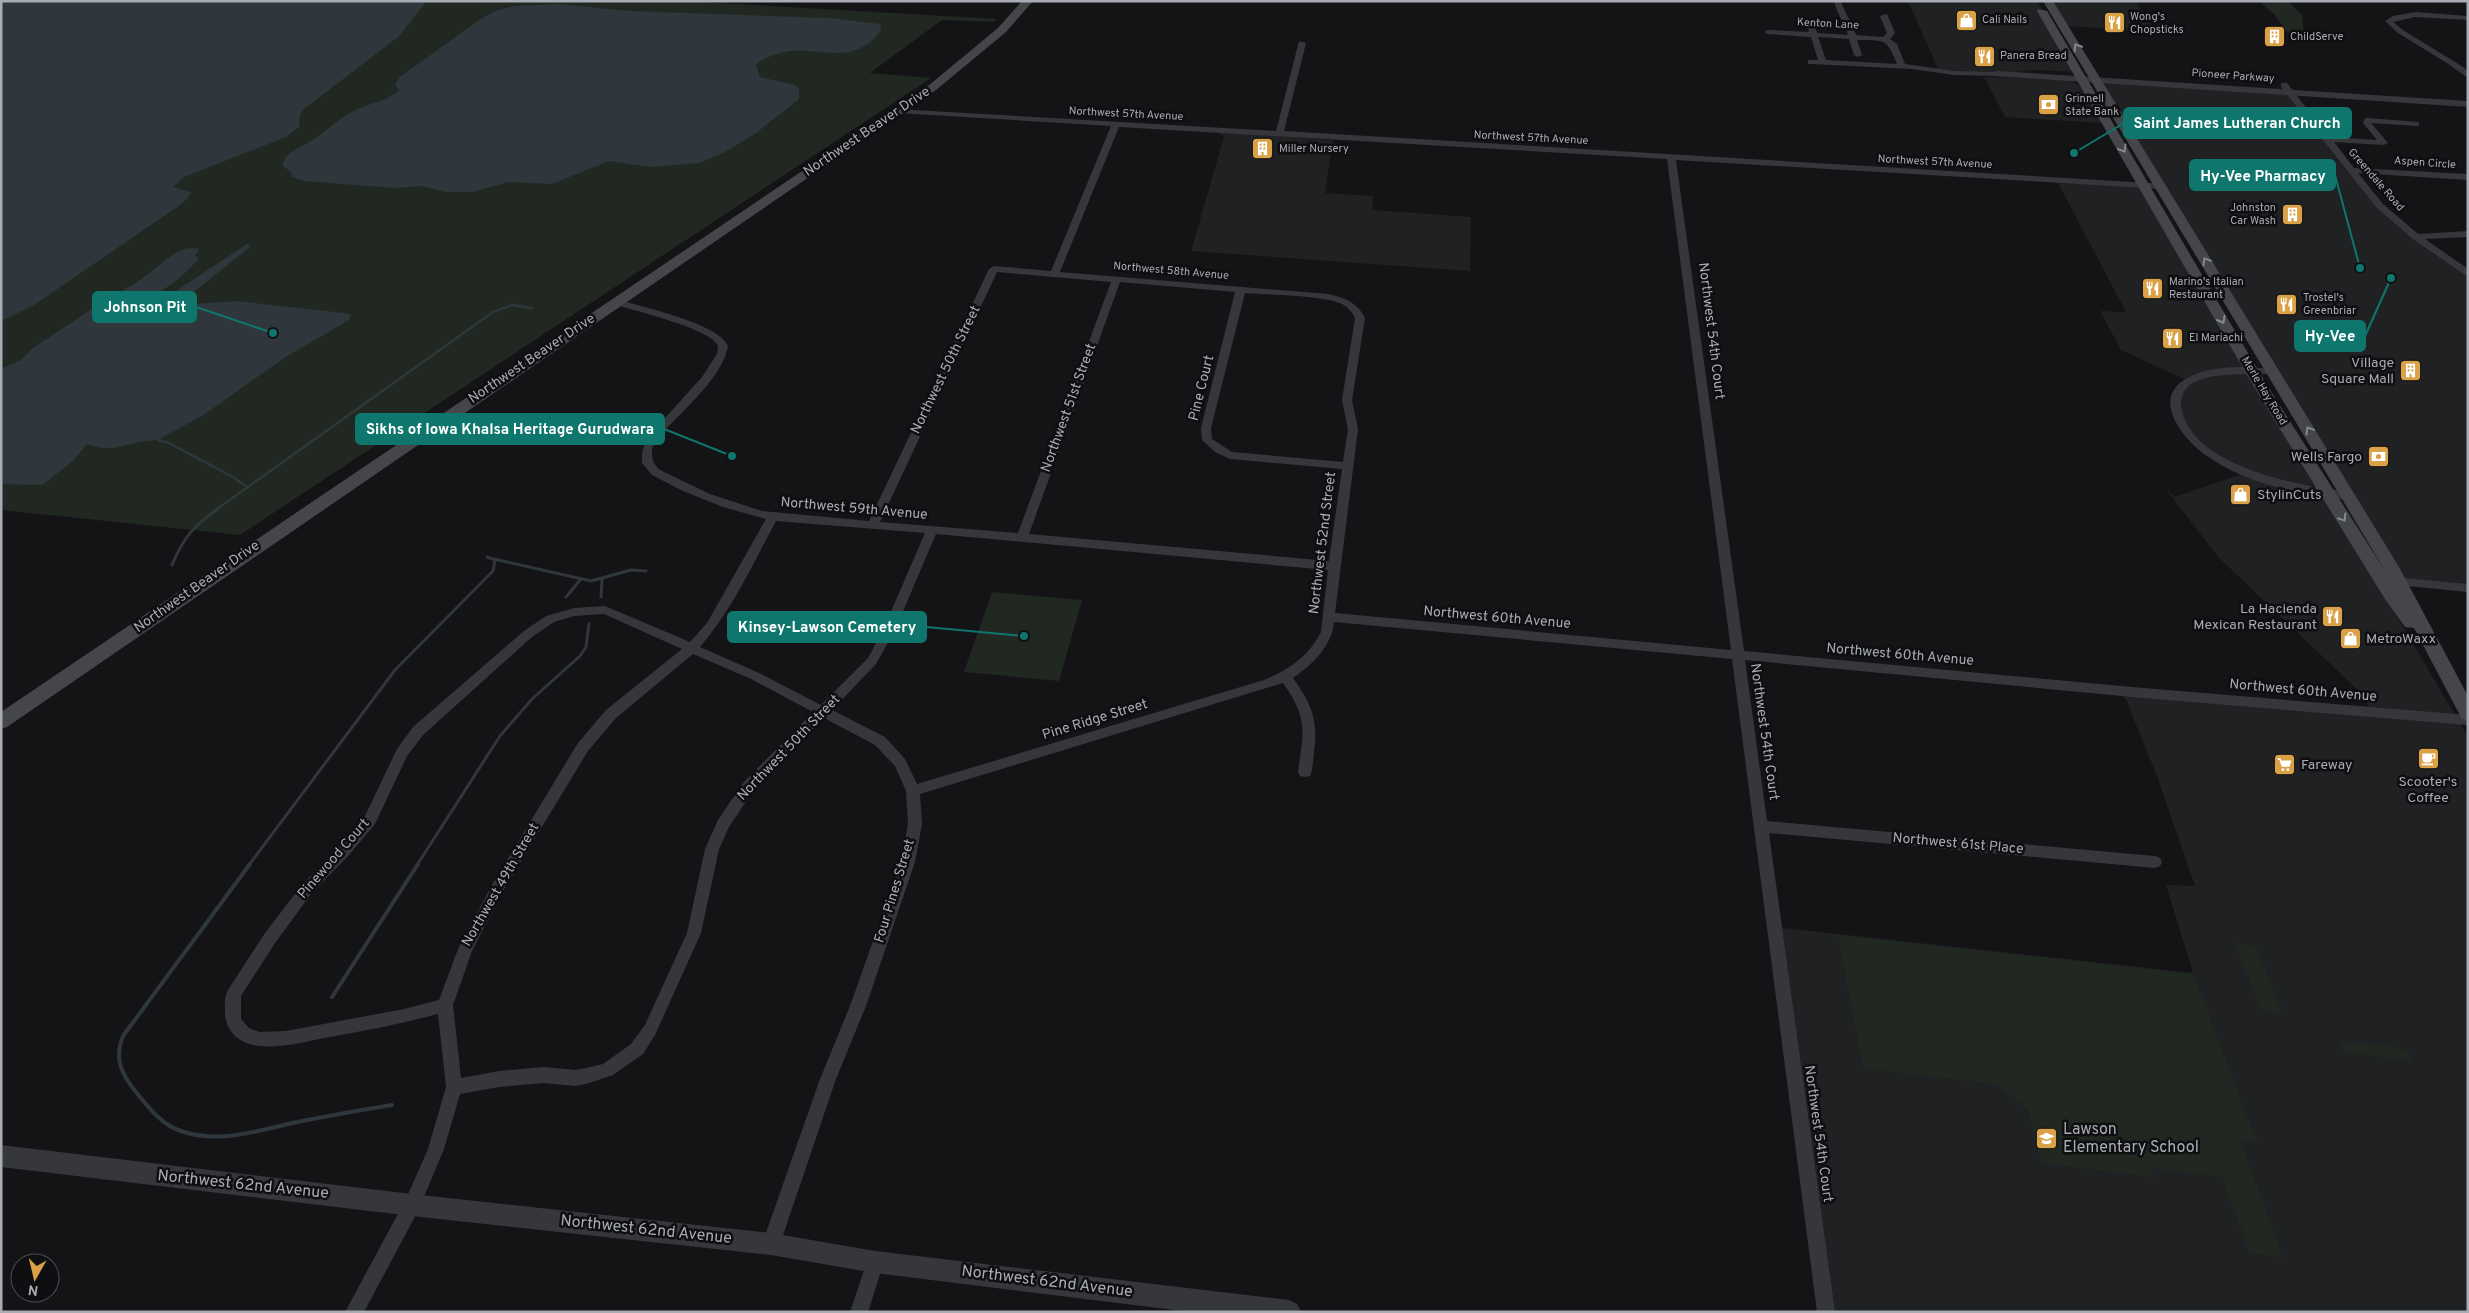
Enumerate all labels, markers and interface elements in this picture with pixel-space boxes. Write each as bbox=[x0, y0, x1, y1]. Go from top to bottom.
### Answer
shop icon: Cali Nails bbox=[1954, 8, 1978, 32]
place label: Wong's Chopsticks bbox=[2130, 10, 2184, 37]
restaurant icon: Wong's Chopsticks bbox=[2102, 11, 2126, 35]
place label: Cali Nails bbox=[1982, 13, 2027, 27]
street label: Kenton Lane bbox=[1797, 15, 1860, 33]
building icon: ChildServe bbox=[2262, 25, 2286, 49]
place label: ChildServe bbox=[2290, 30, 2344, 44]
one-way arrow bbox=[2074, 43, 2084, 52]
restaurant icon: Panera Bread bbox=[1972, 44, 1996, 68]
place label: Panera Bread bbox=[2000, 49, 2067, 63]
street label: Pioneer Parkway bbox=[2191, 66, 2275, 86]
street label: Northwest Beaver Drive bbox=[800, 83, 934, 181]
place label: Grinnell State Bank bbox=[2065, 92, 2119, 119]
bank icon: Grinnell State Bank bbox=[2037, 93, 2061, 117]
street label: Northwest 57th Avenue bbox=[1068, 104, 1184, 124]
callout: Saint James Lutheran Church bbox=[2124, 108, 2351, 138]
text: Saint James Lutheran Church bbox=[2133, 115, 2341, 134]
street label: Northwest 57th Avenue bbox=[1473, 128, 1589, 148]
building icon: Miller Nursery bbox=[1251, 137, 1275, 161]
place label: Miller Nursery bbox=[1279, 142, 1349, 156]
one-way arrow bbox=[2116, 144, 2126, 153]
street label: Greendale Road bbox=[2345, 146, 2407, 214]
street label: Northwest 57th Avenue bbox=[1877, 152, 1993, 172]
street label: Aspen Circle bbox=[2394, 154, 2456, 172]
callout: Hy-Vee Pharmacy bbox=[2190, 160, 2335, 190]
text: Hy-Vee Pharmacy bbox=[2200, 168, 2326, 187]
place label: Johnston Car Wash bbox=[2230, 201, 2276, 228]
building icon: Johnston Car Wash bbox=[2280, 202, 2304, 226]
one-way arrow bbox=[2203, 257, 2213, 266]
street label: Northwest 58th Avenue bbox=[1113, 259, 1230, 283]
street label: Northwest 54th Court bbox=[1694, 261, 1728, 401]
place label: Marino's Italian Restaurant bbox=[2169, 275, 2244, 302]
restaurant icon: Marino's Italian Restaurant bbox=[2141, 276, 2165, 300]
place label: Trostel's Greenbriar bbox=[2303, 291, 2357, 318]
callout: Johnson Pit bbox=[93, 292, 196, 322]
restaurant icon: Trostel's Greenbriar bbox=[2275, 292, 2299, 316]
text: Johnson Pit bbox=[104, 299, 186, 318]
street label: Northwest 50th Street bbox=[908, 303, 984, 437]
street label: Northwest Beaver Drive bbox=[465, 310, 599, 408]
one-way arrow bbox=[2215, 315, 2225, 324]
callout: Hy-Vee bbox=[2295, 321, 2365, 351]
restaurant icon: El Mariachi bbox=[2161, 326, 2185, 350]
text: Hy-Vee bbox=[2305, 328, 2355, 347]
place label: El Mariachi bbox=[2189, 331, 2243, 345]
street label: Northwest 51st Street bbox=[1038, 341, 1100, 475]
street label: Pine Court bbox=[1186, 353, 1218, 423]
street label: Merle Hay Road bbox=[2238, 354, 2290, 428]
place label: Village Square Mall bbox=[2321, 355, 2394, 388]
building icon: Village Square Mall bbox=[2398, 359, 2422, 383]
callout: Sikhs of Iowa Khalsa Heritage Gurudwara bbox=[356, 414, 664, 444]
text: Sikhs of Iowa Khalsa Heritage Gurudwara bbox=[366, 421, 654, 440]
one-way arrow bbox=[2305, 426, 2315, 435]
bank icon: Wells Fargo bbox=[2366, 445, 2390, 469]
place label: Wells Fargo bbox=[2291, 449, 2362, 466]
street label: Northwest 52nd Street bbox=[1306, 471, 1340, 615]
shop icon: StylinCuts bbox=[2229, 483, 2253, 507]
place label: StylinCuts bbox=[2257, 487, 2321, 504]
street label: Northwest 59th Avenue bbox=[780, 494, 928, 524]
one-way arrow bbox=[2337, 513, 2346, 522]
street label: Northwest Beaver Drive bbox=[131, 537, 263, 637]
place label: La Hacienda Mexican Restaurant bbox=[2193, 601, 2317, 634]
street label: Northwest 60th Avenue bbox=[1422, 603, 1572, 633]
restaurant icon: La Hacienda Mexican Restaurant bbox=[2321, 605, 2345, 629]
callout: Kinsey-Lawson Cemetery bbox=[728, 612, 926, 642]
text: Kinsey-Lawson Cemetery bbox=[738, 619, 917, 638]
shop icon: MetroWaxx bbox=[2338, 627, 2362, 651]
place label: MetroWaxx bbox=[2366, 631, 2436, 648]
street label: Northwest 60th Avenue bbox=[1825, 640, 1975, 670]
street label: Northwest 54th Court bbox=[1746, 662, 1782, 802]
street label: Northwest 60th Avenue bbox=[2228, 676, 2378, 706]
street label: Northwest 50th Street bbox=[734, 691, 844, 805]
street label: Pine Ridge Street bbox=[1040, 696, 1150, 744]
cafe icon: Scooter's Coffee bbox=[2416, 747, 2440, 771]
supermarket icon: Fareway bbox=[2273, 753, 2297, 777]
place label: Fareway bbox=[2301, 757, 2352, 774]
place label: Scooter's Coffee bbox=[2399, 774, 2457, 807]
street label: Pinewood Court bbox=[295, 815, 373, 903]
street label: Northwest 49th Street bbox=[459, 820, 543, 950]
street label: Northwest 61st Place bbox=[1892, 830, 2024, 858]
street label: Four Pines Street bbox=[871, 837, 919, 945]
street label: Northwest 54th Court bbox=[1800, 1064, 1836, 1204]
place label: Lawson Elementary School bbox=[2063, 1120, 2199, 1158]
school or university icon: Lawson Elementary School bbox=[2035, 1127, 2059, 1151]
street label: Northwest 62nd Avenue bbox=[156, 1166, 330, 1204]
street label: Northwest 62nd Avenue bbox=[559, 1211, 733, 1249]
north arrow bbox=[10, 1253, 60, 1303]
street label: Northwest 62nd Avenue bbox=[960, 1262, 1134, 1302]
text: N bbox=[27, 1280, 40, 1299]

